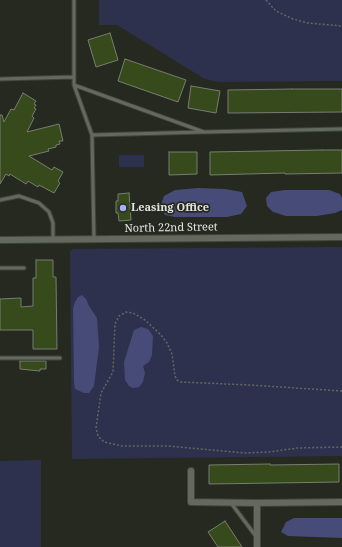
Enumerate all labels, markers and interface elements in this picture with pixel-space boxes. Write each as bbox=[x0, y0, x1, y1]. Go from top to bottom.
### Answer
place label: Leasing Office bbox=[131, 201, 209, 215]
marker: Leasing Office bbox=[118, 203, 128, 213]
street label: North 22nd Street bbox=[124, 221, 218, 235]

